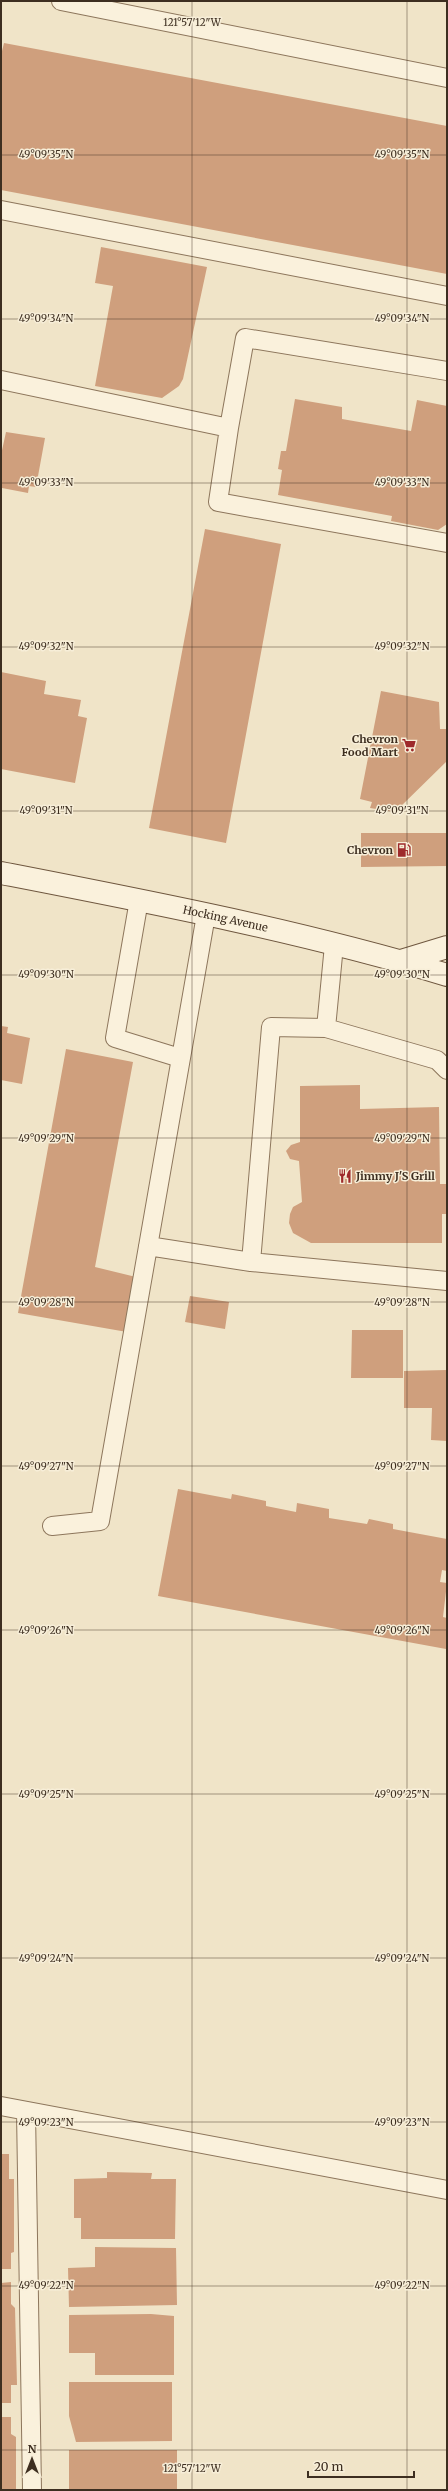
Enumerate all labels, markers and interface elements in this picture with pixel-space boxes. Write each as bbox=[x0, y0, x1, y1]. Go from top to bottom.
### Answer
text: 121°57'12"W bbox=[163, 16, 222, 29]
text: 49°09'35"N bbox=[19, 148, 73, 161]
text: 49°09'35"N bbox=[375, 148, 429, 161]
text: 49°09'34"N bbox=[19, 312, 74, 325]
text: 49°09'34"N bbox=[375, 312, 430, 325]
text: 49°09'33"N bbox=[19, 476, 73, 489]
text: 49°09'33"N bbox=[375, 476, 429, 489]
text: 49°09'32"N bbox=[19, 640, 74, 653]
text: 49°09'32"N bbox=[375, 640, 430, 653]
place label: Chevron Food Mart bbox=[342, 732, 399, 759]
supermarket icon: Chevron Food Mart bbox=[401, 737, 417, 753]
text: 49°09'31"N bbox=[19, 804, 73, 817]
text: 49°09'31"N bbox=[375, 804, 429, 817]
fuel station icon: Chevron bbox=[396, 842, 412, 858]
place label: Chevron bbox=[347, 843, 394, 857]
street label: Hocking Avenue bbox=[182, 903, 269, 935]
text: 49°09'30"N bbox=[18, 968, 74, 981]
text: 49°09'30"N bbox=[374, 968, 430, 981]
text: 49°09'29"N bbox=[18, 1132, 74, 1145]
text: 49°09'29"N bbox=[374, 1132, 430, 1145]
restaurant icon: Jimmy J'S Grill bbox=[337, 1168, 353, 1184]
place label: Jimmy J'S Grill bbox=[355, 1169, 435, 1183]
text: 49°09'28"N bbox=[18, 1296, 74, 1309]
text: 49°09'28"N bbox=[374, 1296, 430, 1309]
text: 49°09'27"N bbox=[18, 1460, 74, 1473]
text: 49°09'27"N bbox=[374, 1460, 430, 1473]
text: 49°09'26"N bbox=[19, 1624, 74, 1637]
text: 49°09'26"N bbox=[375, 1624, 430, 1637]
text: 49°09'25"N bbox=[19, 1788, 74, 1801]
text: 49°09'25"N bbox=[375, 1788, 430, 1801]
text: 49°09'24"N bbox=[19, 1952, 74, 1965]
text: 49°09'24"N bbox=[375, 1952, 430, 1965]
text: 49°09'23"N bbox=[19, 2116, 74, 2129]
text: 49°09'23"N bbox=[375, 2116, 430, 2129]
text: 49°09'22"N bbox=[18, 2279, 74, 2292]
text: 49°09'22"N bbox=[374, 2279, 430, 2292]
north arrow bbox=[12, 2439, 52, 2479]
text: N bbox=[28, 2442, 37, 2456]
scale bar bbox=[308, 2453, 414, 2479]
text: 20 m bbox=[314, 2459, 343, 2474]
text: 121°57'12"W bbox=[163, 2462, 222, 2475]

